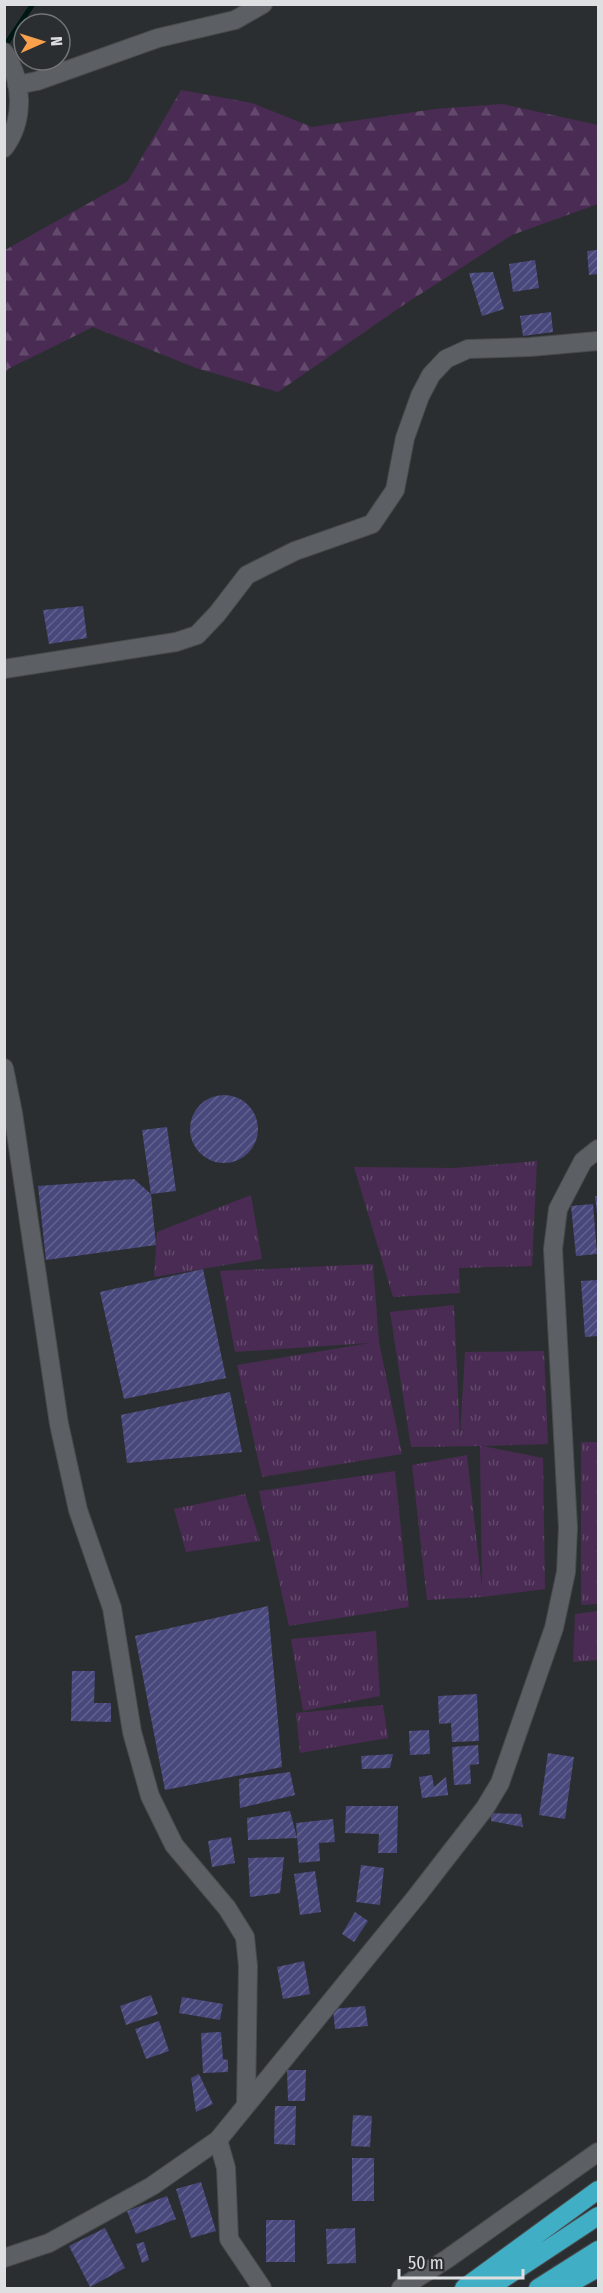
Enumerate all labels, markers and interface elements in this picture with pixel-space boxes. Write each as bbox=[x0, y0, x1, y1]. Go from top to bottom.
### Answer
north arrow bbox=[12, 12, 72, 72]
text: N bbox=[47, 36, 66, 47]
scale bar bbox=[399, 2242, 524, 2280]
text: 50 m bbox=[408, 2252, 444, 2274]

